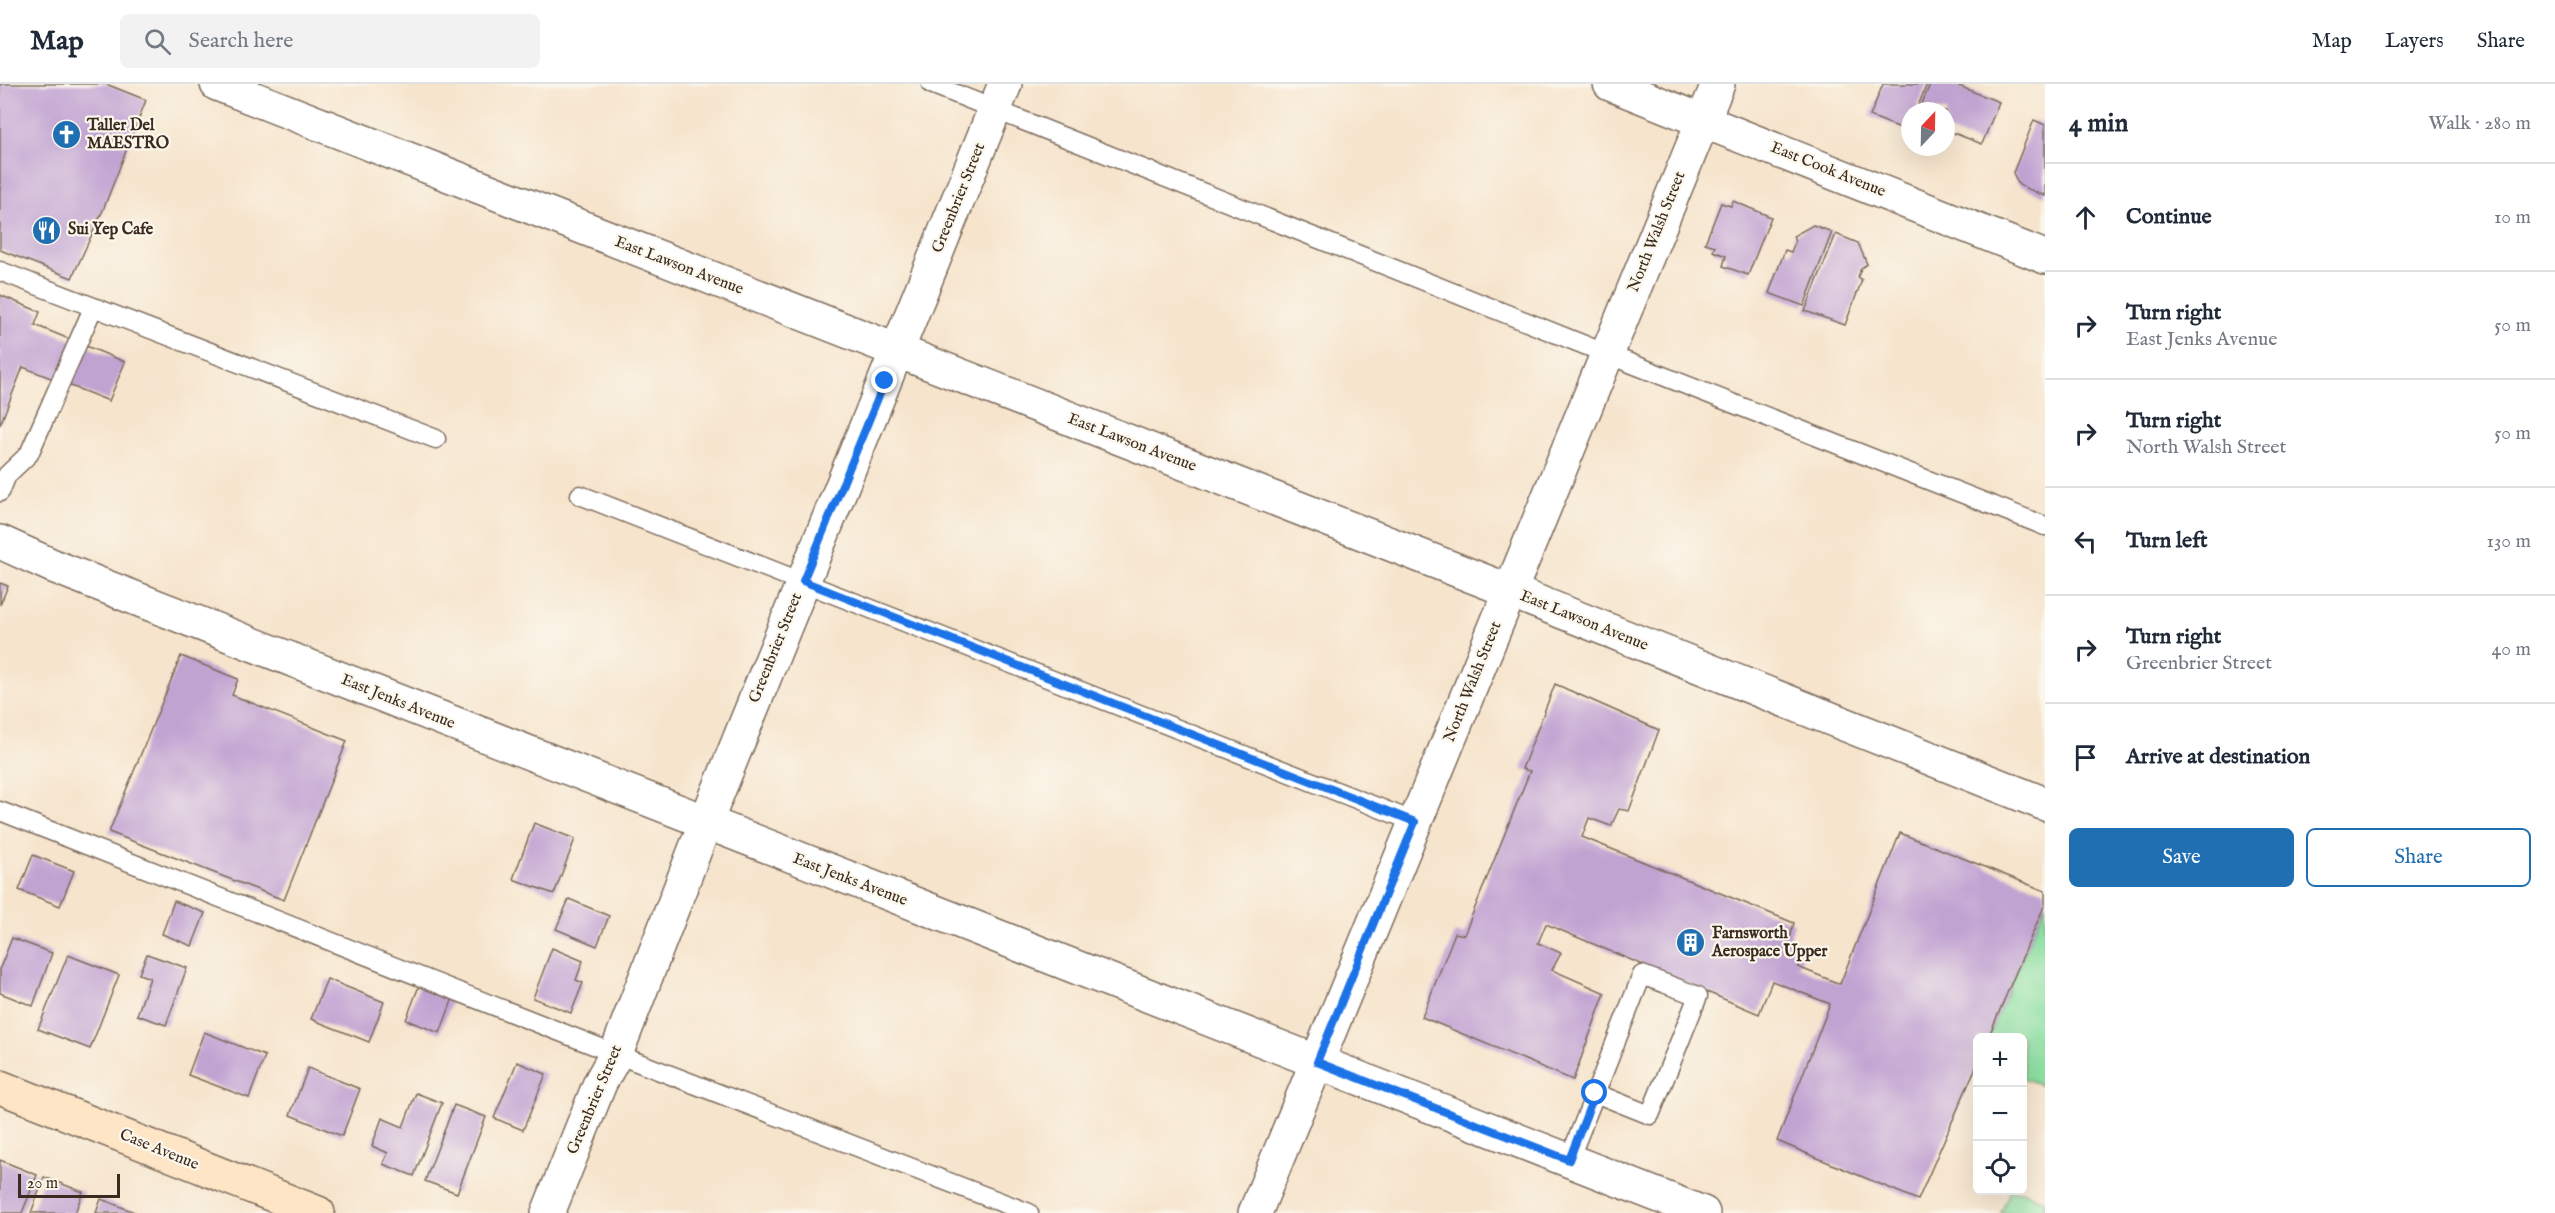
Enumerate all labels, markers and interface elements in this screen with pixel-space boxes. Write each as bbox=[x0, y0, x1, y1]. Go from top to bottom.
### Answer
search box bbox=[120, 14, 540, 68]
text: Map bbox=[30, 24, 84, 59]
icon: search bbox=[141, 25, 174, 58]
text: Search here bbox=[189, 27, 293, 55]
text: Map bbox=[2312, 28, 2352, 55]
text: Layers bbox=[2385, 28, 2444, 55]
text: Share bbox=[2477, 28, 2525, 55]
north arrow bbox=[1901, 102, 1955, 156]
text: 4 min bbox=[2069, 107, 2128, 140]
text: Walk · 280 m bbox=[2428, 111, 2531, 136]
place label: Taller Del MAESTRO bbox=[86, 116, 169, 154]
church icon: Taller Del MAESTRO bbox=[50, 119, 82, 151]
street label: East Cook Avenue bbox=[1768, 138, 1888, 202]
street label: Greenbrier Street bbox=[928, 140, 990, 256]
street label: North Walsh Street bbox=[1624, 168, 1690, 295]
icon: ahead bbox=[2069, 201, 2102, 234]
text: Continue bbox=[2126, 203, 2212, 231]
text: 10 m bbox=[2494, 205, 2531, 230]
restaurant icon: Sui Yep Cafe bbox=[31, 214, 63, 246]
place label: Sui Yep Cafe bbox=[68, 220, 154, 240]
street label: East Lawson Avenue bbox=[612, 232, 746, 300]
text: Turn right bbox=[2126, 299, 2221, 327]
icon: right bbox=[2069, 309, 2102, 342]
text: 50 m bbox=[2494, 313, 2531, 338]
text: East Jenks Avenue bbox=[2126, 327, 2277, 352]
route end bbox=[871, 367, 897, 393]
text: Turn right bbox=[2126, 407, 2221, 435]
street label: East Lawson Avenue bbox=[1065, 409, 1199, 477]
icon: right bbox=[2069, 417, 2102, 450]
text: 50 m bbox=[2494, 421, 2531, 446]
text: North Walsh Street bbox=[2126, 435, 2286, 460]
icon: left bbox=[2069, 525, 2102, 558]
text: Turn left bbox=[2126, 527, 2208, 555]
text: 130 m bbox=[2486, 529, 2531, 554]
street label: East Lawson Avenue bbox=[1517, 586, 1651, 656]
street label: Greenbrier Street bbox=[745, 590, 807, 706]
street label: North Walsh Street bbox=[1440, 618, 1506, 745]
text: Turn right bbox=[2126, 623, 2221, 651]
icon: right bbox=[2069, 633, 2102, 666]
text: 40 m bbox=[2492, 637, 2531, 662]
text: Greenbrier Street bbox=[2126, 651, 2272, 676]
street label: East Jenks Avenue bbox=[338, 670, 458, 734]
icon: arrive bbox=[2069, 741, 2102, 774]
text: Arrive at destination bbox=[2126, 743, 2310, 771]
button: Save bbox=[2069, 828, 2294, 887]
button: Share bbox=[2306, 828, 2531, 887]
street label: East Jenks Avenue bbox=[790, 849, 910, 911]
place label: Farnsworth Aerospace Upper bbox=[1711, 924, 1827, 962]
building icon: Farnsworth Aerospace Upper bbox=[1675, 927, 1707, 959]
map controls bbox=[1973, 1033, 2027, 1195]
button: + bbox=[1973, 1033, 2027, 1087]
street label: Greenbrier Street bbox=[563, 1042, 627, 1158]
route start bbox=[1581, 1079, 1607, 1105]
button: − bbox=[1973, 1087, 2027, 1141]
street label: Case Avenue bbox=[116, 1125, 202, 1175]
button: locate bbox=[1973, 1141, 2027, 1195]
scale bar bbox=[18, 1171, 120, 1198]
text: 20 m bbox=[27, 1174, 58, 1194]

